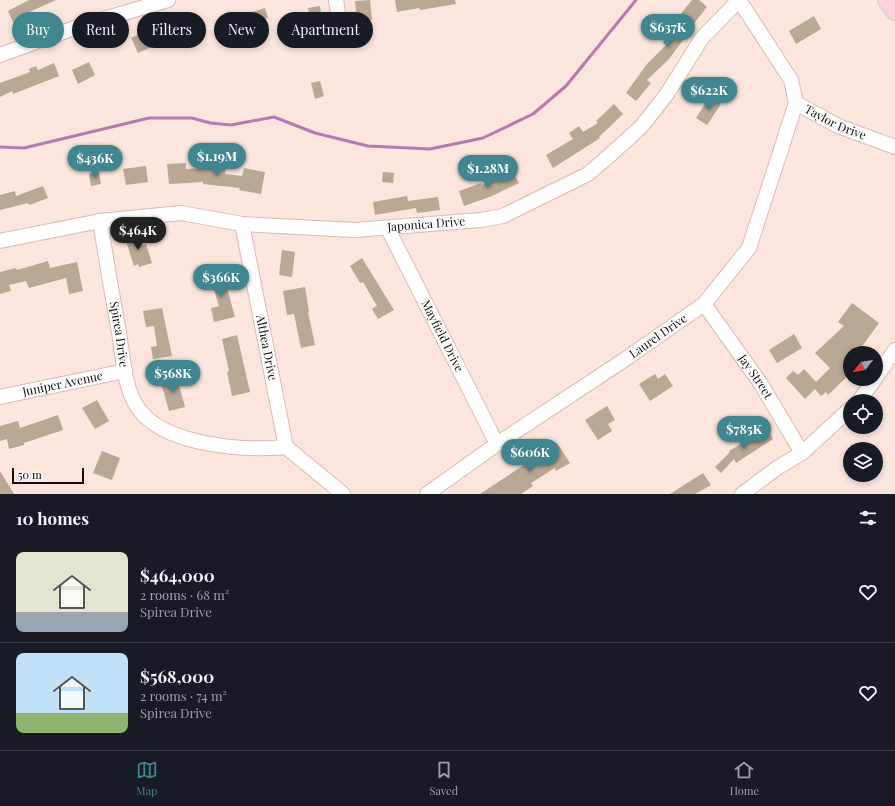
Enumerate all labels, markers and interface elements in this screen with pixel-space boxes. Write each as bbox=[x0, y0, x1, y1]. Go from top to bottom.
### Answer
chip: Buy bbox=[12, 12, 64, 48]
chip: Rent bbox=[72, 12, 129, 48]
chip: Filters bbox=[137, 12, 206, 48]
chip: New bbox=[214, 12, 269, 48]
chip: Apartment bbox=[277, 12, 373, 48]
pin: $637K bbox=[640, 14, 696, 48]
text: $637K bbox=[650, 18, 686, 35]
pin: $622K bbox=[681, 77, 737, 111]
text: $622K bbox=[690, 81, 728, 98]
street label: Taylor Drive bbox=[802, 100, 869, 143]
pin: $1.19M bbox=[184, 143, 250, 177]
pin: $436K bbox=[67, 145, 123, 179]
text: $1.19M bbox=[197, 147, 237, 164]
text: $436K bbox=[76, 149, 114, 166]
pin: $1.28M bbox=[455, 155, 521, 189]
text: $1.28M bbox=[467, 159, 509, 176]
street label: Japonica Drive bbox=[386, 212, 466, 234]
pin: $464K bbox=[110, 217, 166, 251]
text: $464K bbox=[119, 221, 157, 238]
pin: $366K bbox=[193, 264, 249, 298]
text: $366K bbox=[202, 268, 240, 285]
street label: Mayfield Drive bbox=[418, 297, 468, 374]
street label: Spirea Drive bbox=[107, 300, 133, 368]
street label: Laurel Drive bbox=[626, 309, 690, 361]
street label: Althea Drive bbox=[253, 312, 282, 382]
north arrow bbox=[843, 346, 883, 386]
map controls bbox=[843, 346, 883, 482]
street label: Jay Street bbox=[735, 350, 777, 402]
pin: $568K bbox=[145, 360, 201, 394]
text: $568K bbox=[154, 364, 192, 381]
street label: Juniper Avenue bbox=[20, 367, 104, 399]
button: locate bbox=[843, 394, 883, 434]
pin: $785K bbox=[716, 416, 772, 450]
text: $785K bbox=[726, 420, 762, 437]
pin: $606K bbox=[502, 439, 558, 473]
button: layers bbox=[843, 442, 883, 482]
text: $606K bbox=[510, 443, 550, 460]
scale bar bbox=[12, 466, 84, 485]
text: 50 m bbox=[18, 467, 42, 482]
text: 10 homes bbox=[16, 507, 89, 529]
icon: filters bbox=[857, 507, 879, 529]
text: $464,000 bbox=[140, 564, 215, 586]
icon: home bbox=[48, 568, 96, 616]
icon: heart bbox=[857, 581, 879, 603]
text: 2 rooms · 68 m² bbox=[140, 586, 229, 603]
text: Spirea Drive bbox=[140, 603, 212, 620]
text: $568,000 bbox=[140, 665, 214, 687]
icon: home bbox=[48, 669, 96, 717]
icon: heart bbox=[857, 682, 879, 704]
text: 2 rooms · 74 m² bbox=[140, 687, 227, 704]
text: Spirea Drive bbox=[140, 704, 212, 721]
tab: Map bbox=[136, 759, 158, 798]
tab: Saved bbox=[429, 759, 458, 798]
tab: Home bbox=[730, 759, 759, 798]

